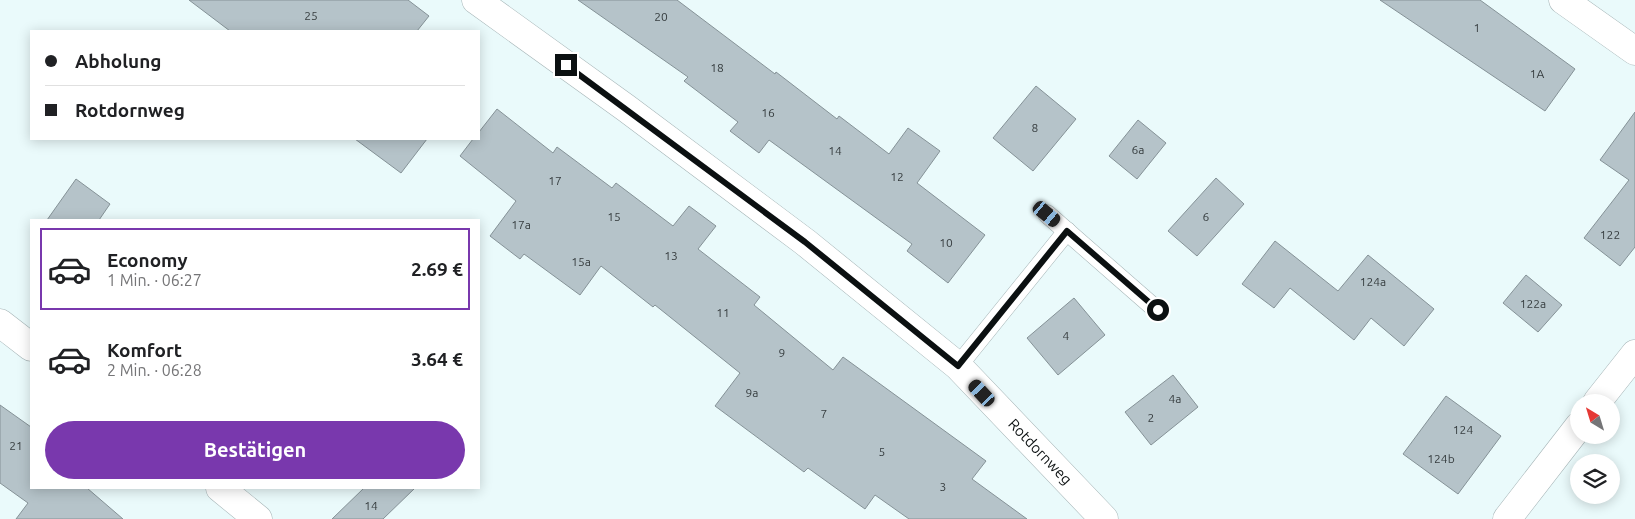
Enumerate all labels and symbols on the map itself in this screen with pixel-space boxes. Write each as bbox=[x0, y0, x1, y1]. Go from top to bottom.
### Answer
house number: 25 bbox=[304, 9, 318, 22]
house number: 20 bbox=[654, 10, 668, 23]
house number: 1 bbox=[1474, 21, 1480, 34]
route end bbox=[555, 54, 577, 76]
house number: 18 bbox=[710, 61, 724, 74]
house number: 1A bbox=[1530, 67, 1544, 80]
house number: 16 bbox=[761, 106, 775, 119]
house number: 8 bbox=[1032, 121, 1039, 134]
house number: 6a bbox=[1132, 143, 1144, 156]
house number: 14 bbox=[828, 144, 842, 157]
house number: 12 bbox=[890, 170, 904, 183]
house number: 17 bbox=[548, 174, 562, 187]
car bbox=[1030, 199, 1063, 229]
house number: 15 bbox=[607, 210, 621, 223]
house number: 6 bbox=[1203, 210, 1210, 223]
house number: 17a bbox=[511, 218, 531, 231]
house number: 122 bbox=[1600, 228, 1620, 241]
house number: 10 bbox=[939, 236, 953, 249]
house number: 13 bbox=[664, 249, 678, 262]
house number: 15a bbox=[571, 255, 591, 268]
house number: 124a bbox=[1360, 275, 1386, 288]
house number: 122a bbox=[1520, 297, 1546, 310]
route start bbox=[1147, 299, 1169, 321]
house number: 11 bbox=[716, 306, 730, 319]
house number: 4 bbox=[1063, 329, 1070, 342]
house number: 9 bbox=[779, 346, 785, 359]
car bbox=[966, 377, 997, 409]
house number: 9a bbox=[746, 386, 758, 399]
house number: 4a bbox=[1169, 392, 1181, 405]
north arrow bbox=[1570, 394, 1620, 444]
house number: 7 bbox=[821, 407, 827, 420]
house number: 2 bbox=[1148, 411, 1154, 424]
street label: Rotdornweg bbox=[1005, 415, 1076, 488]
house number: 124 bbox=[1453, 423, 1473, 436]
house number: 21 bbox=[9, 439, 23, 452]
house number: 5 bbox=[879, 445, 885, 458]
house number: 124b bbox=[1427, 452, 1455, 465]
house number: 3 bbox=[940, 480, 946, 493]
house number: 14 bbox=[364, 499, 378, 512]

